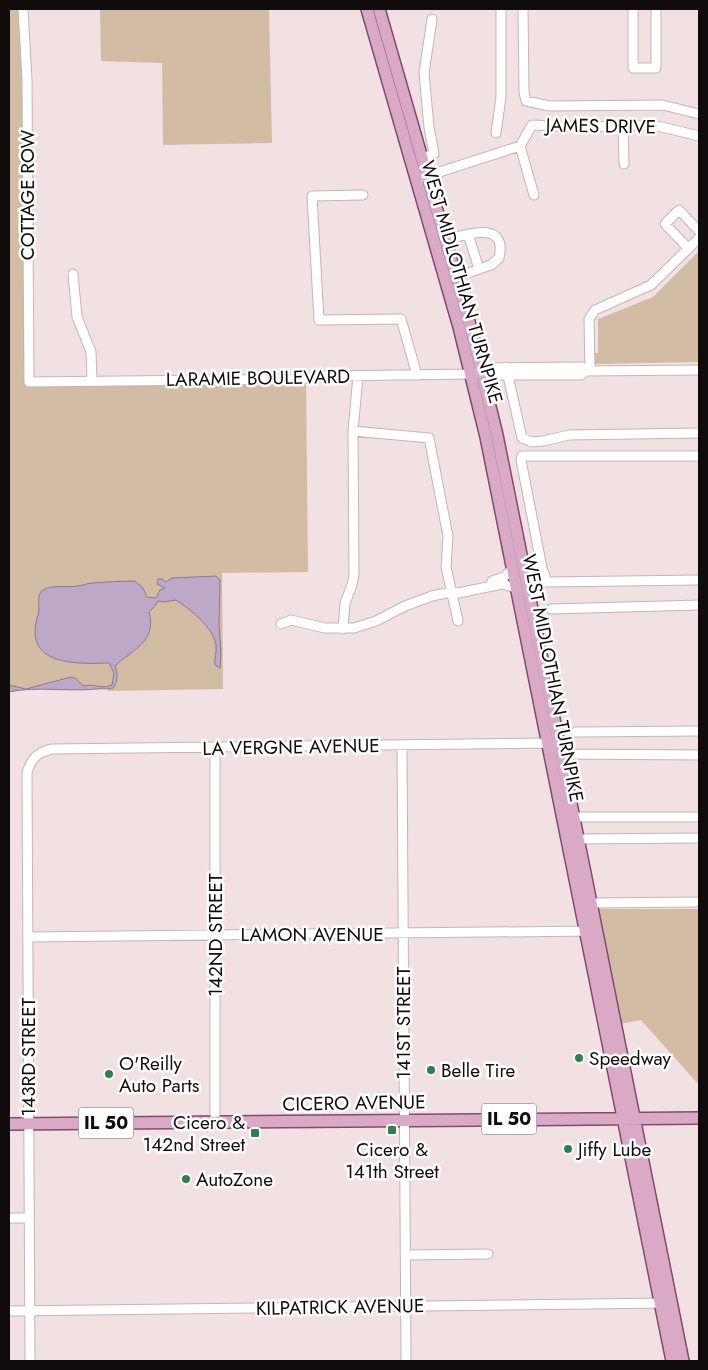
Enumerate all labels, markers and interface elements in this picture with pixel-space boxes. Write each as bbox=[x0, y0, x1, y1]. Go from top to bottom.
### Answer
street label: JAMES DRIVE bbox=[543, 111, 656, 140]
street label: COTTAGE ROW bbox=[14, 130, 41, 260]
street label: WEST MIDLOTHIAN TURNPIKE bbox=[414, 157, 510, 407]
street label: LARAMIE BOULEVARD bbox=[166, 363, 350, 393]
street label: WEST MIDLOTHIAN TURNPIKE bbox=[516, 552, 590, 804]
street label: LA VERGNE AVENUE bbox=[202, 732, 380, 762]
street label: 142ND STREET bbox=[202, 873, 229, 997]
street label: LAMON AVENUE bbox=[240, 921, 384, 948]
street label: 141ST STREET bbox=[390, 966, 417, 1079]
street label: 143RD STREET bbox=[15, 997, 42, 1116]
place label: Speedway bbox=[589, 1045, 672, 1072]
place label: O'Reilly Auto Parts bbox=[119, 1050, 200, 1099]
marker: Speedway bbox=[573, 1052, 585, 1064]
place label: Belle Tire bbox=[441, 1057, 516, 1084]
marker: Belle Tire bbox=[425, 1064, 437, 1076]
marker: O'Reilly Auto Parts bbox=[103, 1068, 115, 1080]
street label: CICERO AVENUE bbox=[282, 1088, 426, 1118]
road number: IL 50 bbox=[482, 1104, 536, 1134]
road number: IL 50 bbox=[78, 1108, 134, 1138]
place label: Cicero & 142nd Street bbox=[143, 1109, 245, 1158]
marker: Cicero & 141th Street bbox=[386, 1124, 398, 1136]
marker: Cicero & 142nd Street bbox=[249, 1127, 261, 1139]
place label: Cicero & 141th Street bbox=[345, 1136, 439, 1185]
place label: Jiffy Lube bbox=[575, 1136, 651, 1163]
marker: Jiffy Lube bbox=[562, 1143, 574, 1155]
place label: AutoZone bbox=[196, 1166, 273, 1193]
marker: AutoZone bbox=[180, 1173, 192, 1185]
street label: KILPATRICK AVENUE bbox=[256, 1292, 424, 1322]

